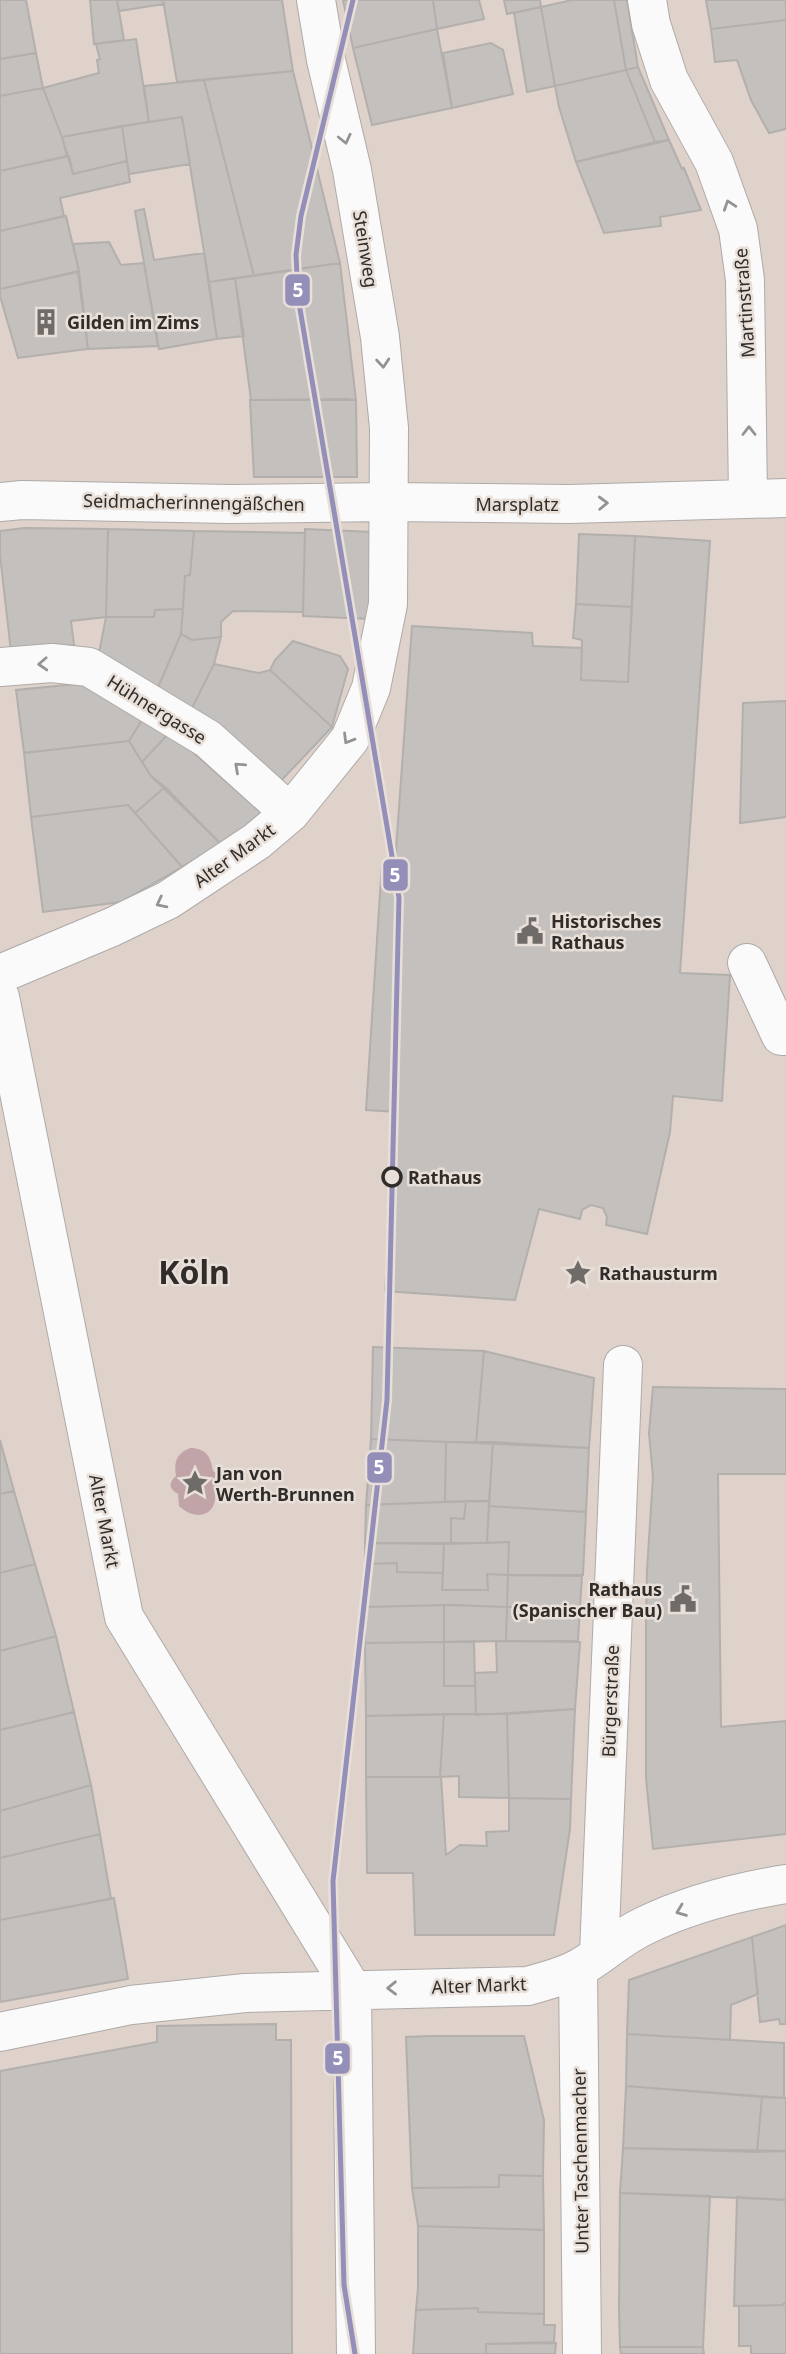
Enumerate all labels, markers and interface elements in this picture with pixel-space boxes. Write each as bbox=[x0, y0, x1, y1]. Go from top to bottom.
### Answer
one-way arrow bbox=[337, 133, 351, 145]
one-way arrow bbox=[723, 200, 737, 212]
street label: Steinweg bbox=[348, 209, 384, 289]
street label: Martinstraße bbox=[728, 247, 760, 359]
line badge: 5 bbox=[284, 273, 311, 307]
text: 5 bbox=[293, 277, 303, 303]
building icon: Gilden im Zims bbox=[31, 307, 61, 337]
place label: Gilden im Zims bbox=[67, 310, 199, 334]
one-way arrow bbox=[375, 358, 390, 369]
one-way arrow bbox=[741, 425, 757, 435]
street label: Seidmacherinnengäßchen bbox=[83, 488, 305, 516]
street label: Marsplatz bbox=[475, 492, 559, 516]
one-way arrow bbox=[599, 495, 609, 511]
one-way arrow bbox=[37, 656, 48, 671]
street label: Hühnergasse bbox=[103, 669, 211, 749]
one-way arrow bbox=[343, 731, 356, 744]
one-way arrow bbox=[234, 763, 247, 776]
street label: Alter Markt bbox=[189, 817, 280, 893]
line badge: 5 bbox=[382, 858, 409, 892]
text: 5 bbox=[390, 862, 400, 888]
one-way arrow bbox=[156, 895, 168, 909]
place label: Historisches Rathaus bbox=[551, 909, 661, 954]
public building icon: Historisches Rathaus bbox=[515, 916, 545, 946]
place label: Rathaus bbox=[408, 1165, 482, 1189]
marker: Rathaus bbox=[382, 1167, 402, 1187]
district label: Köln bbox=[158, 1250, 230, 1293]
place icon: Rathausturm bbox=[563, 1258, 593, 1288]
place label: Rathausturm bbox=[599, 1261, 718, 1285]
line badge: 5 bbox=[366, 1451, 393, 1484]
text: 5 bbox=[374, 1454, 384, 1480]
place label: Jan von Werth-Brunnen bbox=[214, 1461, 355, 1506]
place icon: Jan von Werth-Brunnen bbox=[180, 1468, 210, 1498]
street label: Alter Markt bbox=[84, 1472, 126, 1570]
place label: Rathaus (Spanischer Bau) bbox=[513, 1577, 662, 1622]
public building icon: Rathaus (Spanischer Bau) bbox=[668, 1584, 698, 1614]
street label: Bürgerstraße bbox=[596, 1644, 624, 1758]
one-way arrow bbox=[676, 1903, 688, 1917]
street label: Alter Markt bbox=[431, 1971, 527, 1999]
one-way arrow bbox=[386, 1980, 397, 1996]
line badge: 5 bbox=[324, 2042, 351, 2075]
text: 5 bbox=[333, 2045, 343, 2071]
street label: Unter Taschenmacher bbox=[566, 2067, 594, 2254]

